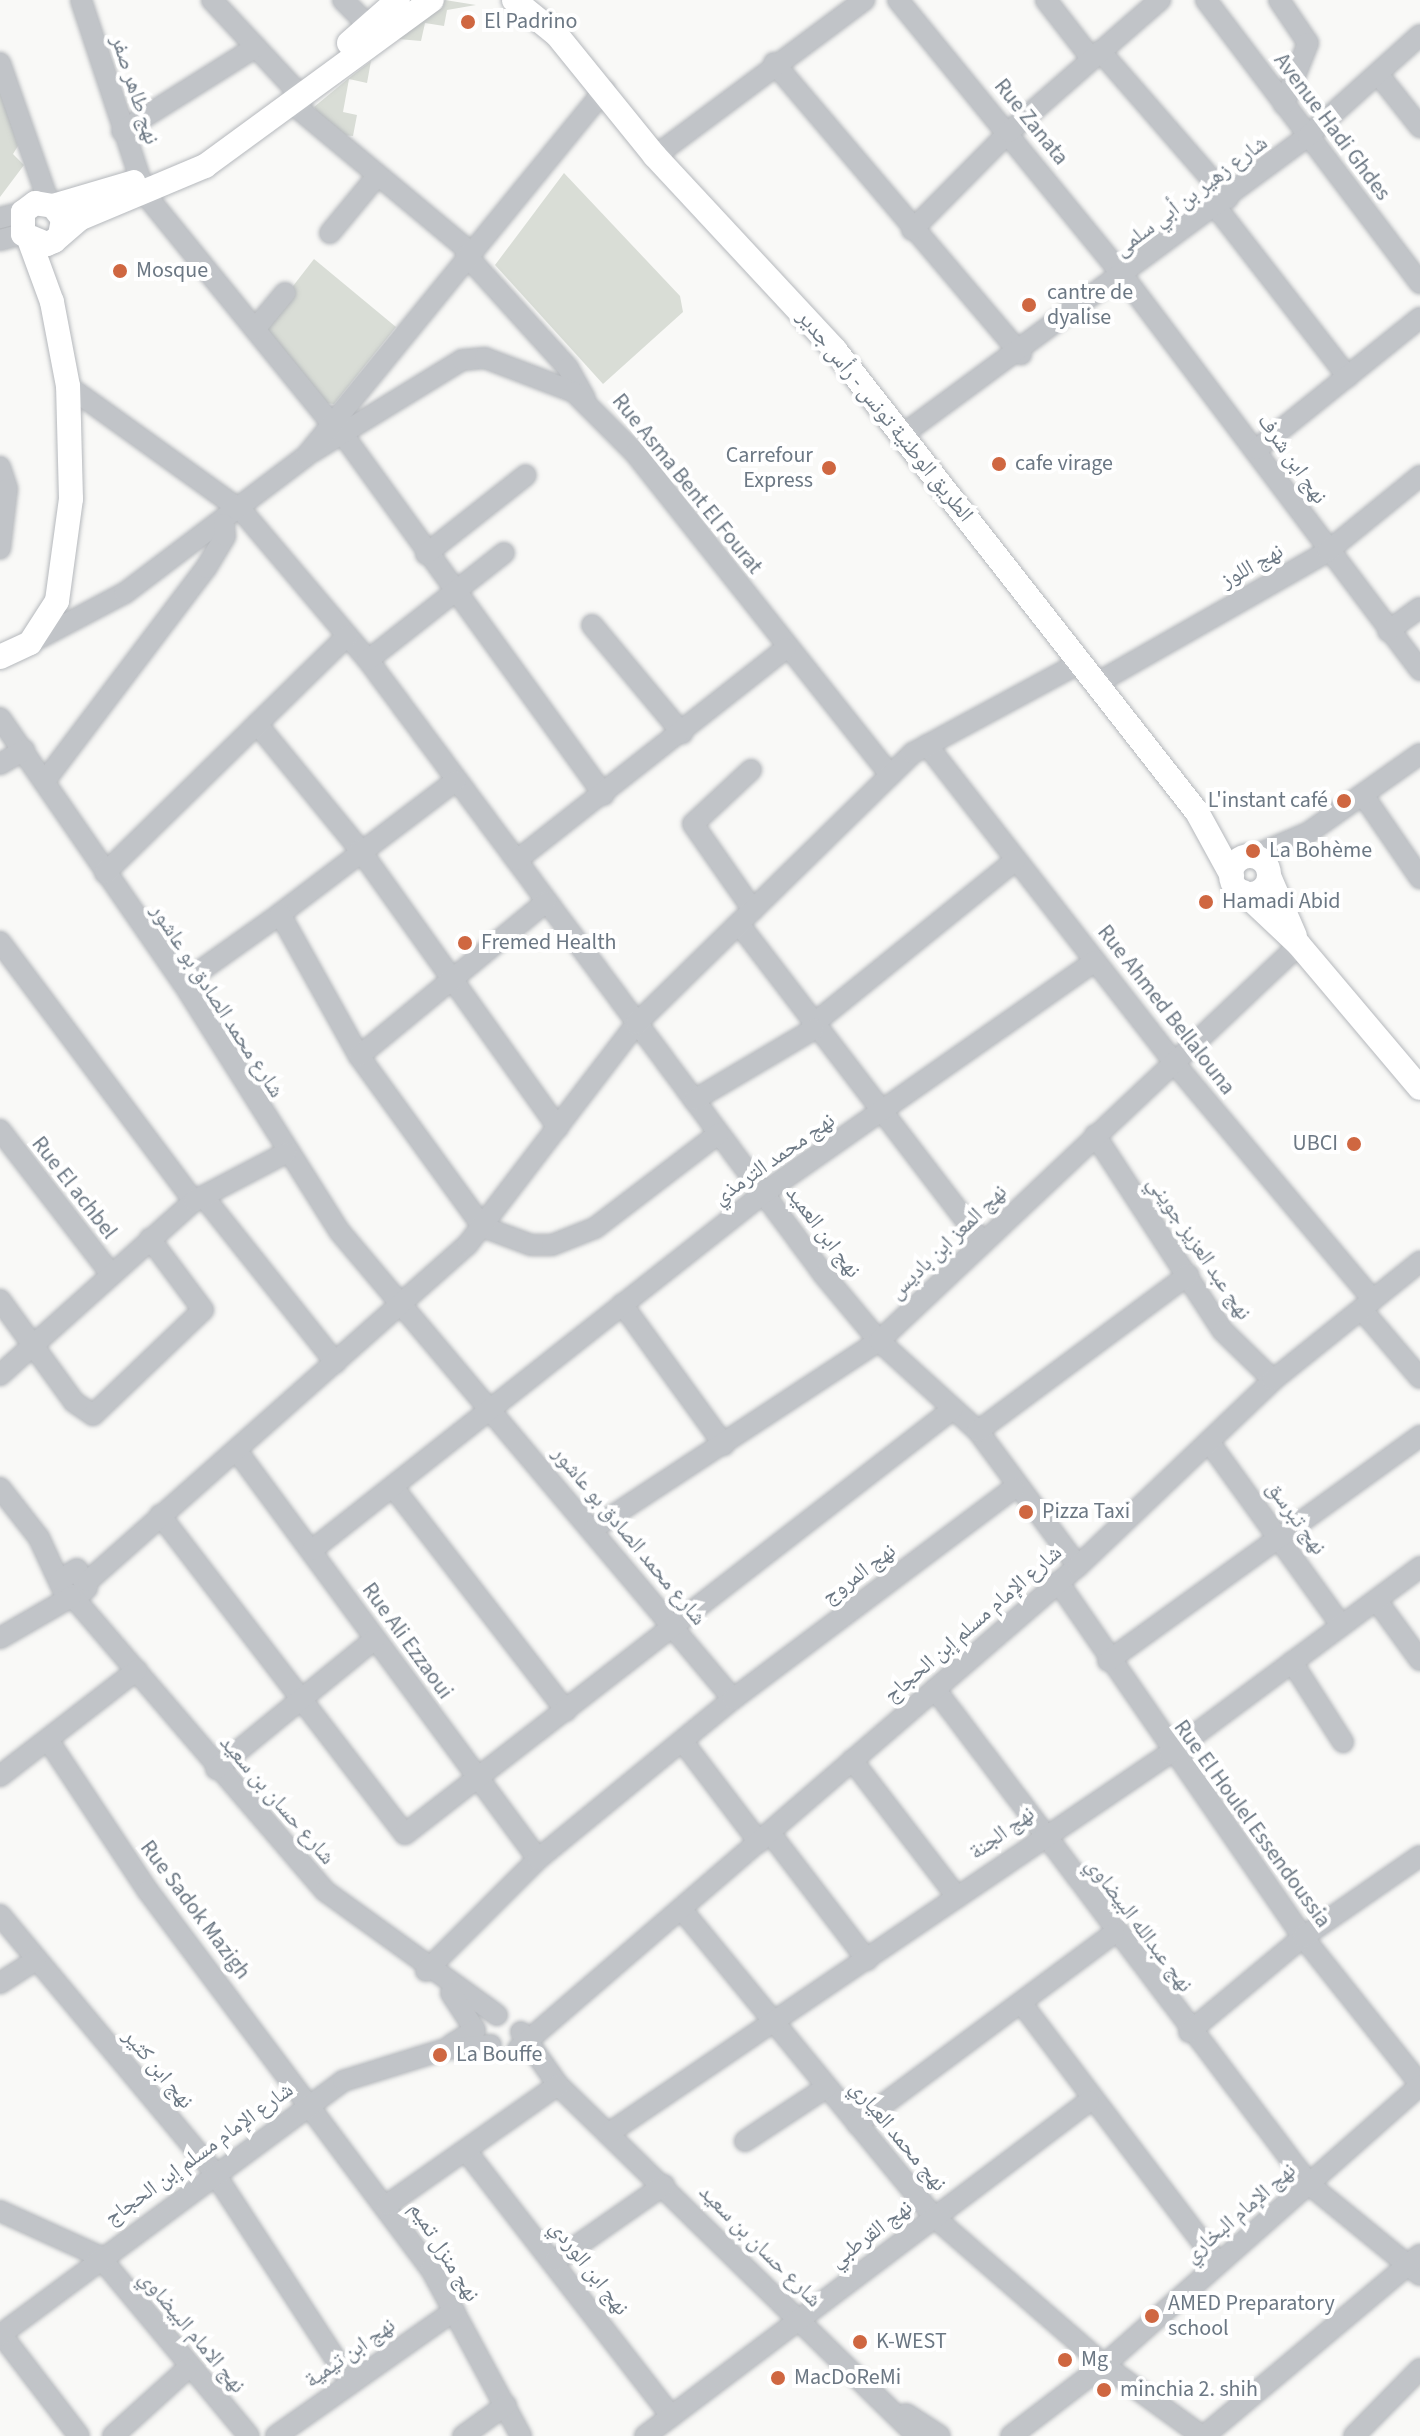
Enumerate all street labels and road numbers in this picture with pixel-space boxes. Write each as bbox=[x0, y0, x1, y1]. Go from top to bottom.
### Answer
street label: نهج طاهر صفر bbox=[105, 32, 165, 148]
street label: Avenue Hadi Ghdes bbox=[1268, 48, 1396, 206]
street label: Rue Zanata bbox=[988, 74, 1074, 170]
street label: شارع زهير بن أبي سلمى bbox=[1109, 130, 1273, 262]
street label: الطريق الوطنية تونس - رأس جدير bbox=[791, 305, 979, 527]
street label: Rue Asma Bent El Fourat bbox=[606, 389, 768, 579]
street label: نهج ابن شرف bbox=[1251, 409, 1333, 509]
street label: نهج اللوز bbox=[1216, 538, 1288, 594]
street label: شارع محمد الصادق بو عاشور bbox=[144, 899, 290, 1103]
street label: Rue Ahmed Bellalouna bbox=[1091, 920, 1241, 1100]
street label: نهج محمد الترمذي bbox=[708, 1107, 840, 1211]
street label: Rue El achbel bbox=[26, 1131, 122, 1245]
street label: نهج عبد العزيز جويني bbox=[1141, 1171, 1257, 1325]
street label: نهج المعز ابن باديس bbox=[883, 1179, 1013, 1305]
street label: نهج ابن العميد bbox=[780, 1181, 866, 1283]
street label: شارع محمد الصادق بو عاشور bbox=[546, 1441, 712, 1631]
street label: نهج تبرسق bbox=[1260, 1476, 1332, 1560]
street label: نهج المروج bbox=[817, 1538, 901, 1610]
street label: شارع اﻹمام مسلم إبن الحجاج bbox=[879, 1540, 1067, 1708]
street label: Rue Ali Ezzaoui bbox=[356, 1578, 458, 1704]
street label: Rue El Houlel Essendoussia bbox=[1168, 1715, 1336, 1933]
street label: شارع حسان بن سعيد bbox=[214, 1730, 340, 1870]
street label: نهج الجنة bbox=[964, 1800, 1040, 1866]
street label: Rue Sadok Mazigh bbox=[134, 1835, 256, 1985]
street label: نهج عبدالله البيضاوي bbox=[1080, 1852, 1198, 1998]
street label: نهج ابن كثير bbox=[117, 2024, 199, 2114]
street label: نهج محمد العياري bbox=[844, 2075, 952, 2197]
street label: شارع اﻹمام مسلم إبن الحجاج bbox=[99, 2077, 299, 2231]
street label: نهج الإمام البخاري bbox=[1179, 2157, 1301, 2269]
street label: شارع حسان بن سعيد bbox=[693, 2179, 827, 2313]
street label: نهج القرطبي bbox=[824, 2194, 918, 2274]
street label: نهج منزل تميم bbox=[403, 2197, 485, 2307]
street label: نهج ابن الوردي bbox=[544, 2215, 634, 2321]
street label: نهج الامام البيضاوي bbox=[133, 2265, 251, 2399]
street label: نهج ابن تيمية bbox=[300, 2312, 400, 2394]

